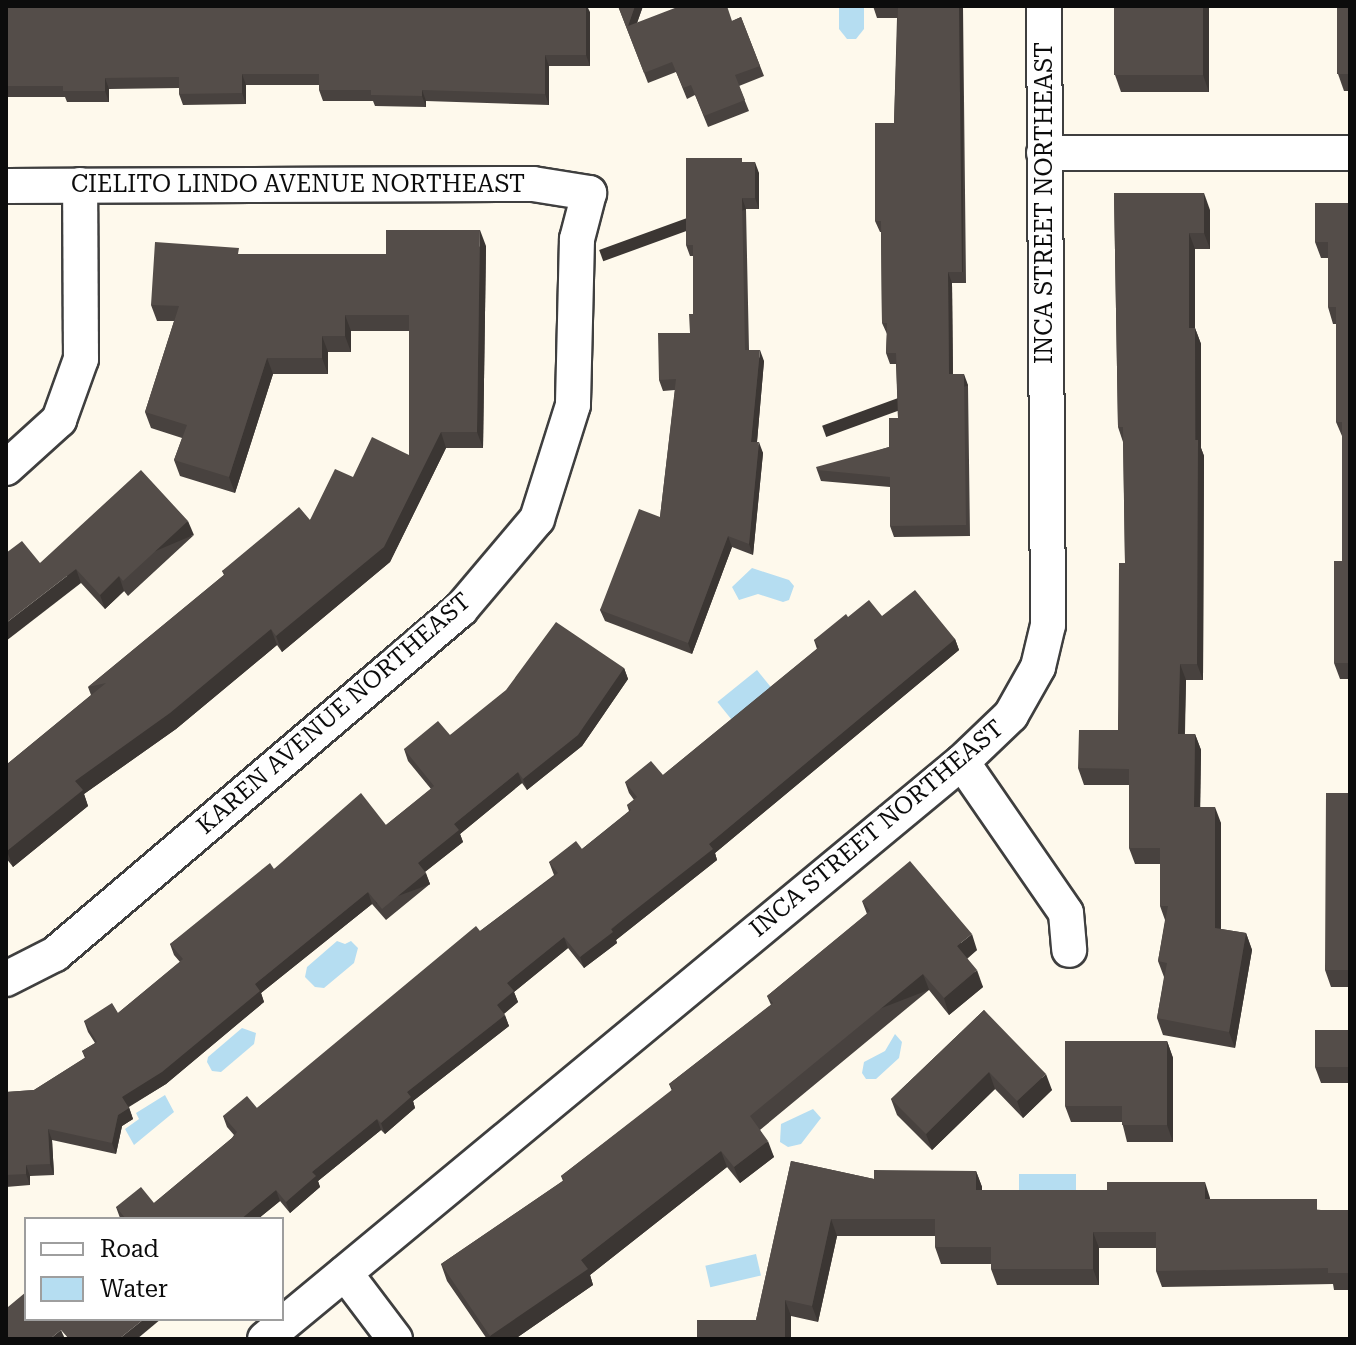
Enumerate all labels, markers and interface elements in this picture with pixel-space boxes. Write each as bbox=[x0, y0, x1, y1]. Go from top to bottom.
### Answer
street label: INCA STREET NORTHEAST bbox=[1031, 42, 1059, 364]
street label: CIELITO LINDO AVENUE NORTHEAST bbox=[71, 171, 525, 199]
street label: KAREN AVENUE NORTHEAST bbox=[191, 587, 477, 841]
street label: INCA STREET NORTHEAST bbox=[744, 714, 1010, 944]
legend bbox=[24, 1217, 284, 1321]
text: Road bbox=[100, 1235, 159, 1263]
text: Water bbox=[100, 1275, 168, 1303]

